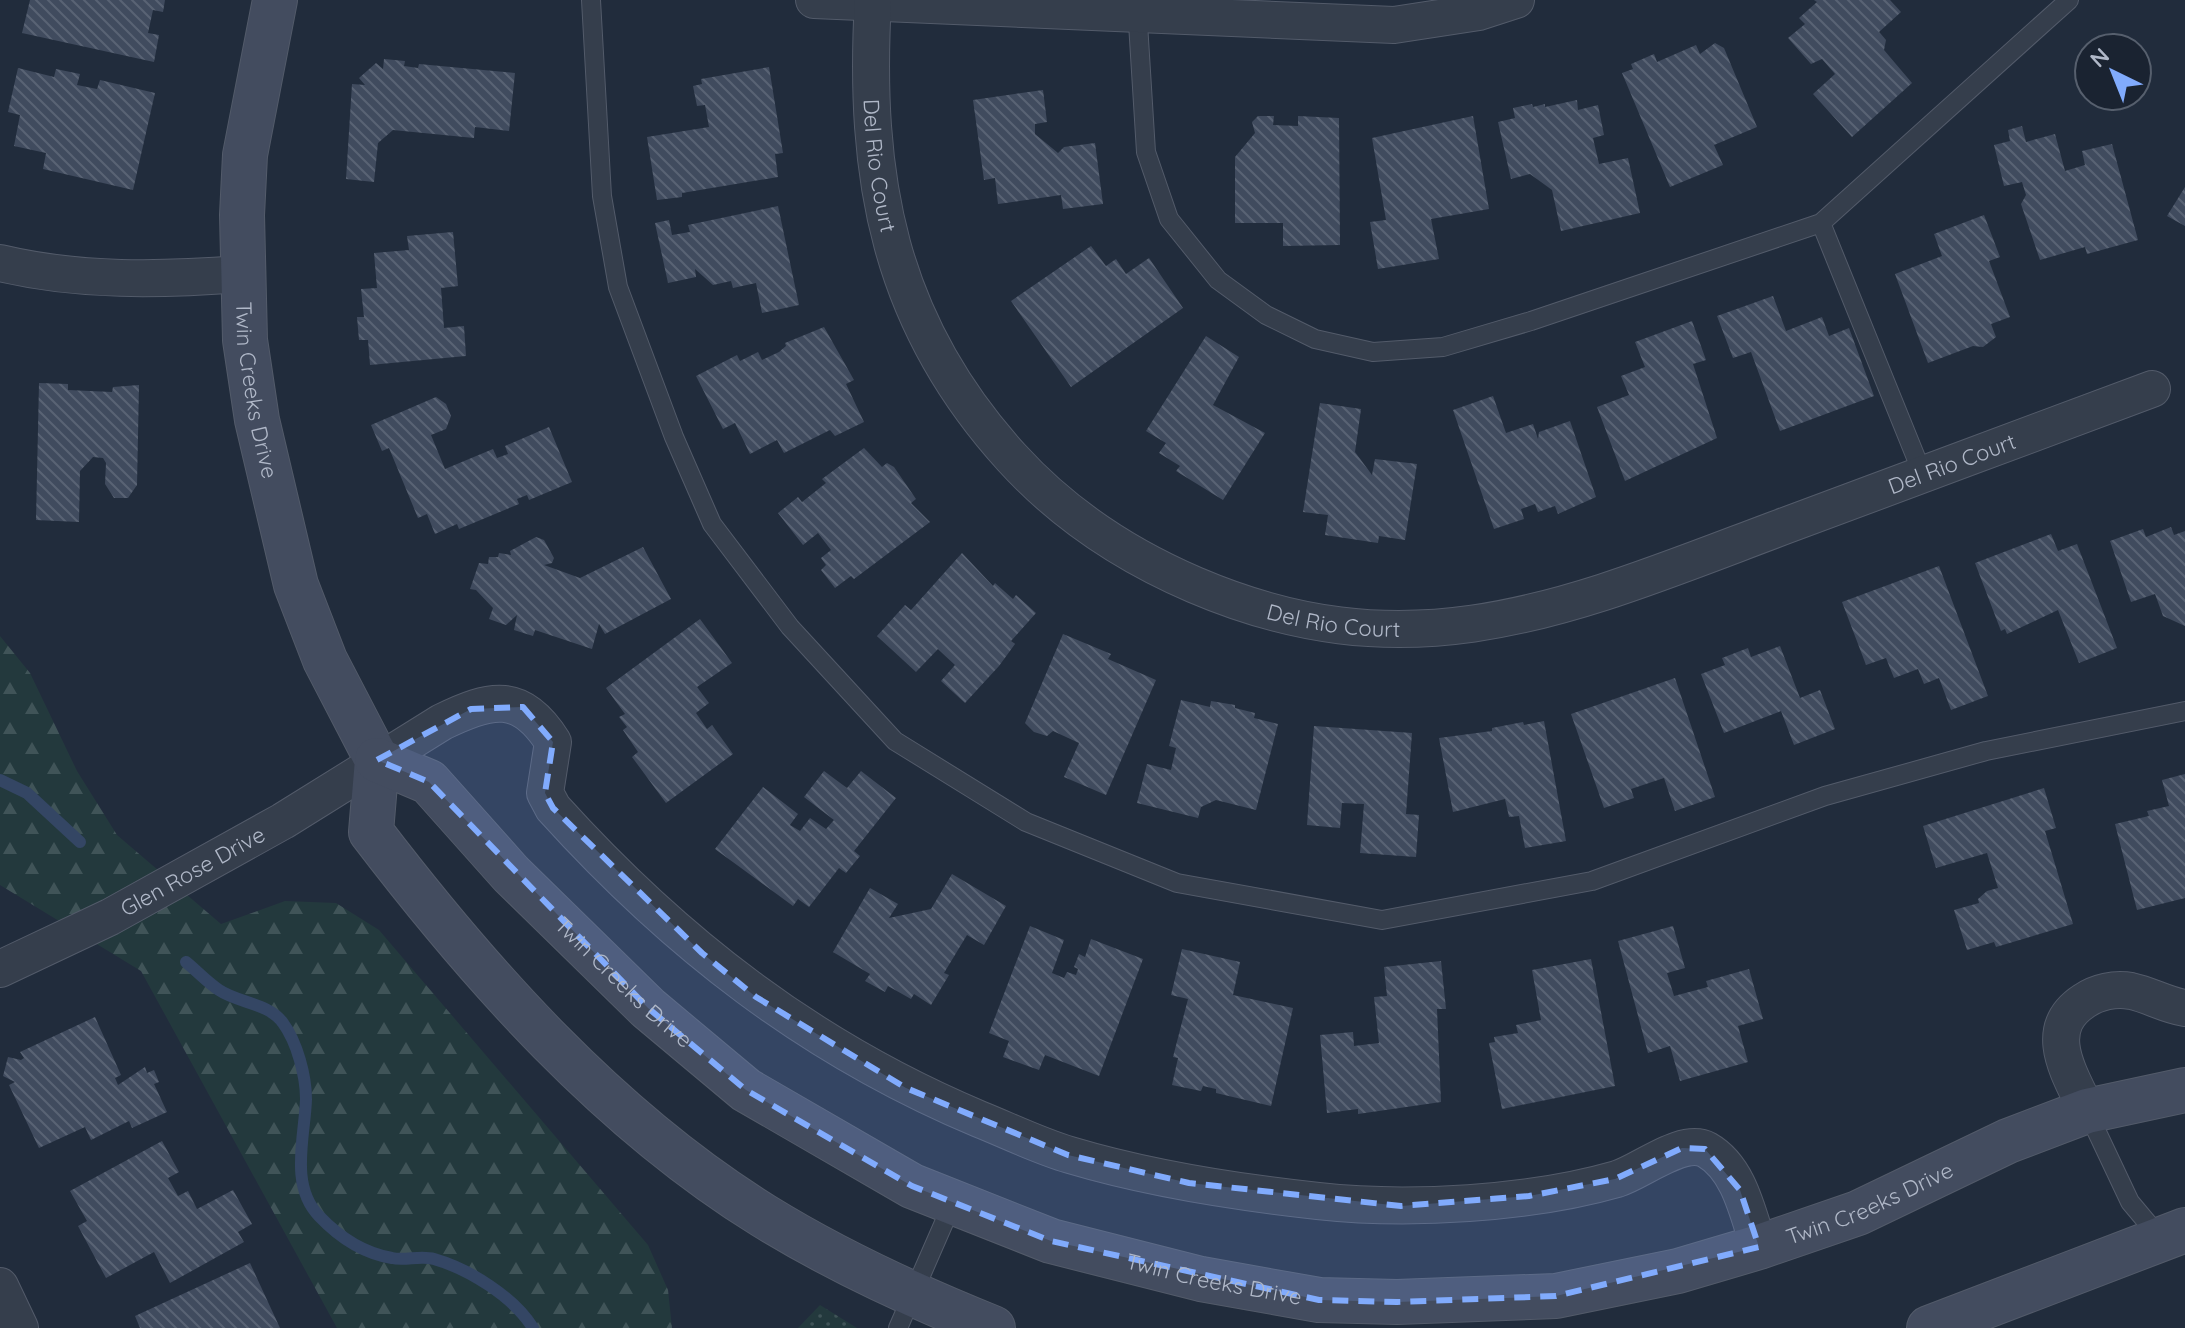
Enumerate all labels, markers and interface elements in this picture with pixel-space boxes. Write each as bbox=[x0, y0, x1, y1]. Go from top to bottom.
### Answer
north arrow bbox=[2073, 32, 2153, 112]
text: N bbox=[2084, 42, 2115, 73]
street label: Del Rio Court bbox=[858, 98, 903, 235]
street label: Twin Creeks Drive bbox=[230, 301, 284, 481]
street label: Del Rio Court bbox=[1884, 427, 2020, 500]
street label: Del Rio Court bbox=[1264, 597, 1400, 643]
street label: Glen Rose Drive bbox=[115, 820, 270, 923]
street label: Twin Creeks Drive bbox=[549, 911, 698, 1053]
street label: Twin Creeks Drive bbox=[1782, 1156, 1958, 1251]
street label: Twin Creeks Drive bbox=[1123, 1247, 1304, 1311]

